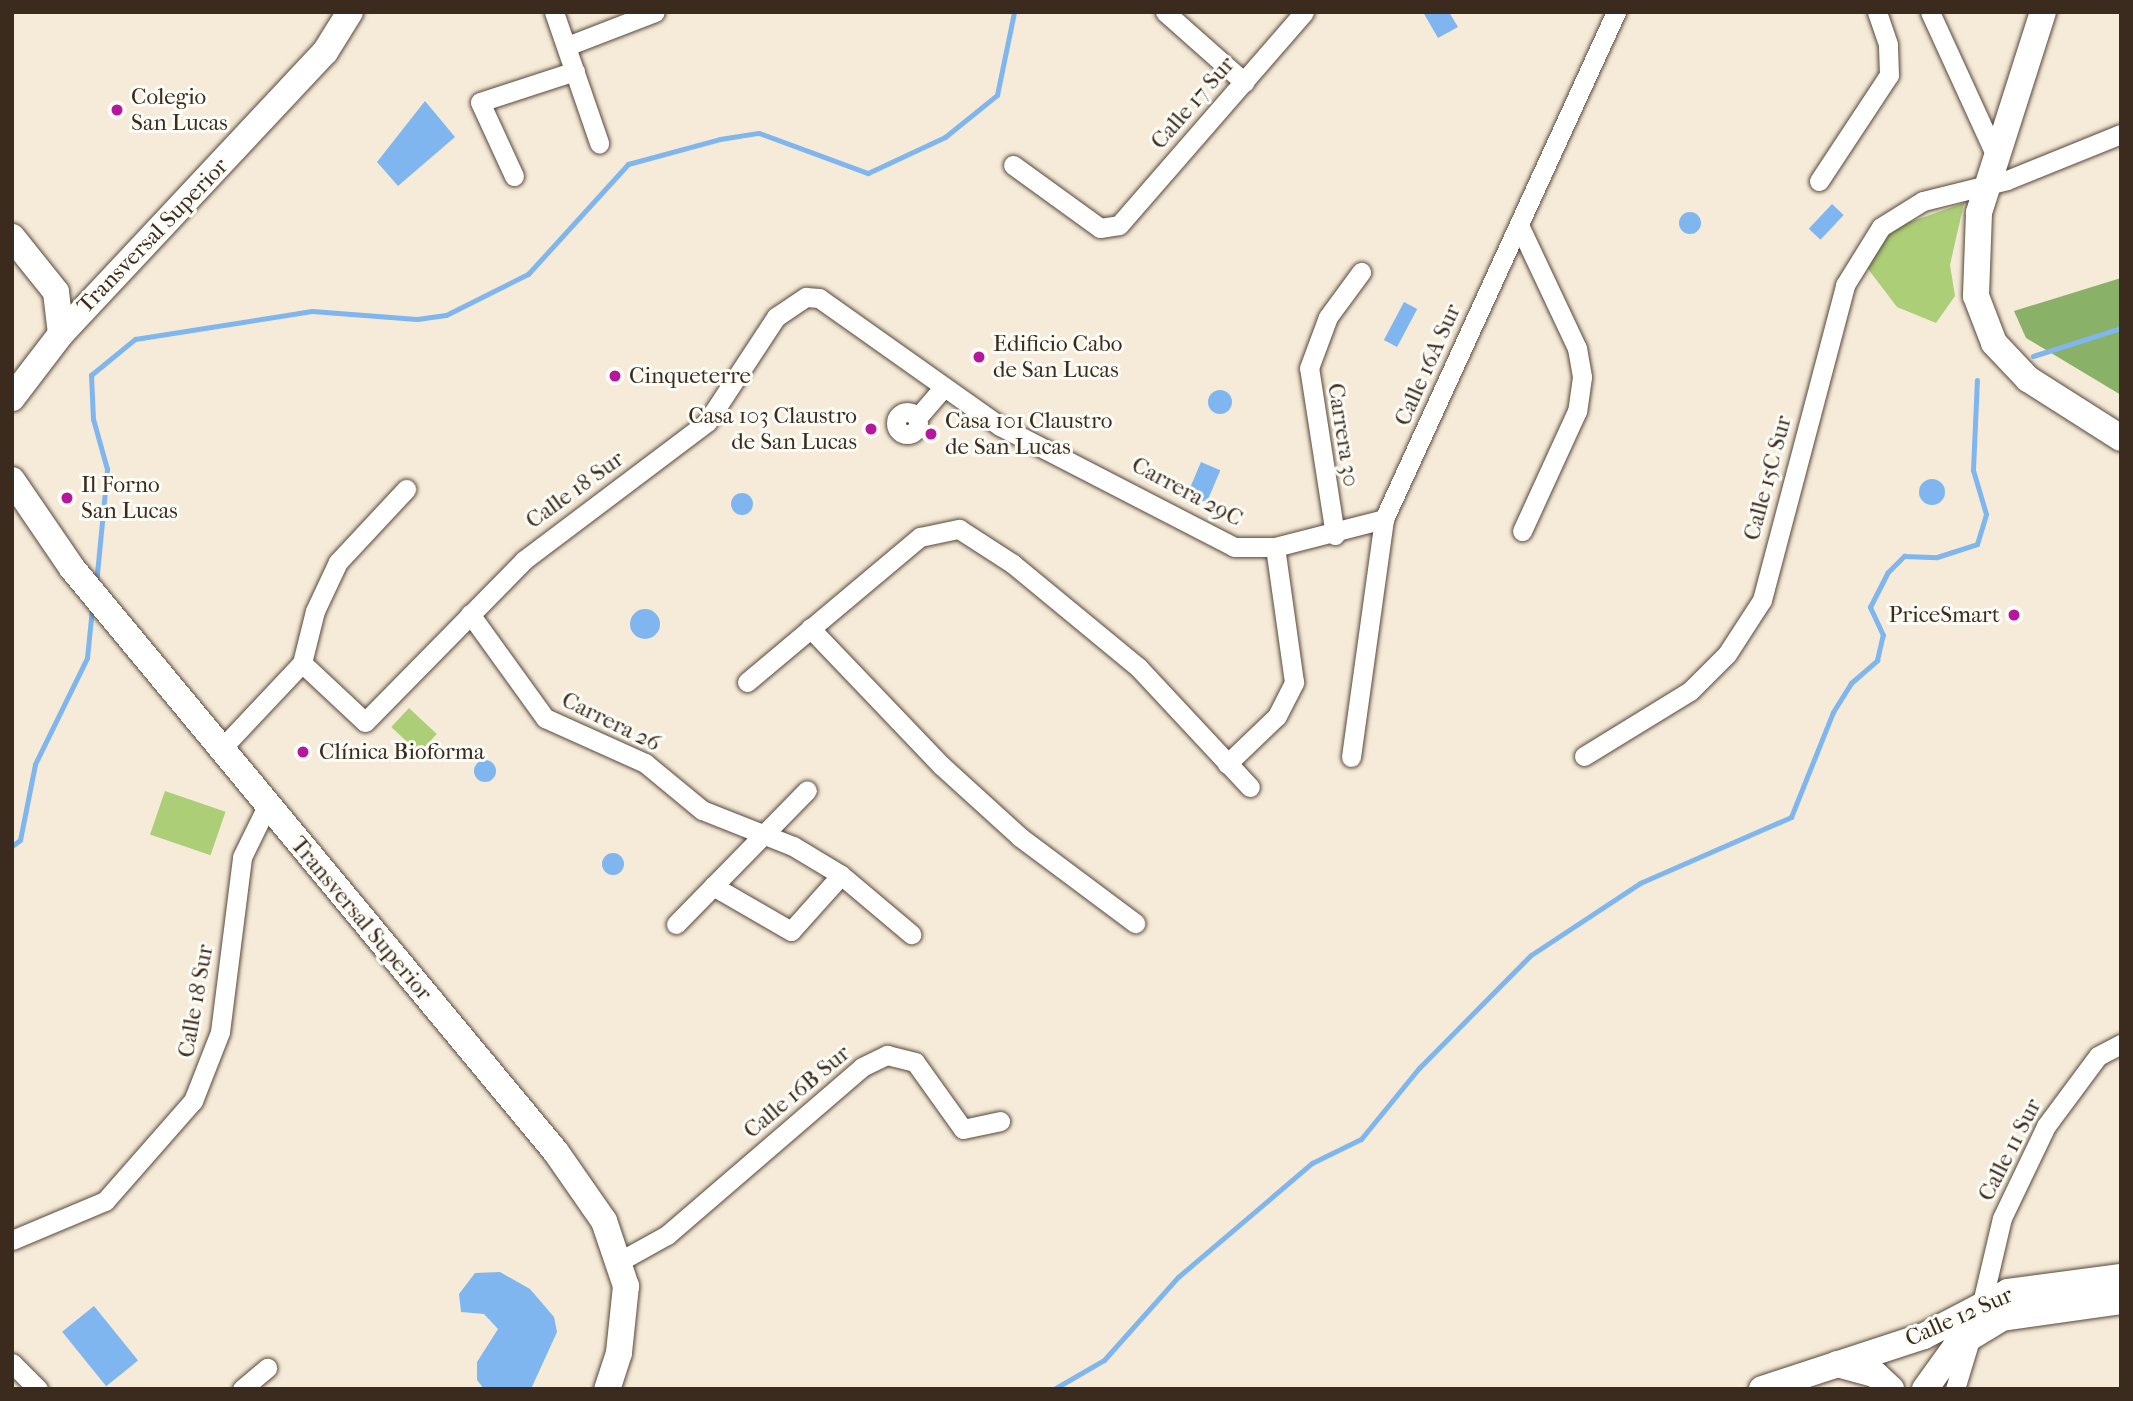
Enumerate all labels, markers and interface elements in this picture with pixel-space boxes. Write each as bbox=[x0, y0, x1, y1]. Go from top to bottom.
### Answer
street label: Calle 17 Sur bbox=[1145, 51, 1241, 155]
place label: Colegio San Lucas bbox=[131, 83, 228, 137]
marker: Colegio San Lucas bbox=[109, 102, 125, 118]
street label: Transversal Superior bbox=[72, 153, 234, 319]
street label: Calle 16A Sur bbox=[1389, 300, 1467, 430]
place label: Edificio Cabo de San Lucas bbox=[993, 330, 1122, 384]
marker: Edificio Cabo de San Lucas bbox=[971, 349, 987, 365]
place label: Cinqueterre bbox=[629, 362, 751, 390]
marker: Cinqueterre bbox=[607, 368, 623, 384]
street label: Carrera 30 bbox=[1321, 381, 1365, 489]
place label: Casa 103 Claustro de San Lucas bbox=[688, 402, 857, 456]
place label: Casa 101 Claustro de San Lucas bbox=[945, 407, 1112, 461]
street label: Calle 15C Sur bbox=[1738, 413, 1798, 543]
marker: Casa 103 Claustro de San Lucas bbox=[863, 421, 879, 437]
marker: Casa 101 Claustro de San Lucas bbox=[923, 426, 939, 442]
street label: Calle 18 Sur bbox=[521, 445, 629, 535]
street label: Carrera 29C bbox=[1127, 451, 1247, 533]
place label: Il Forno San Lucas bbox=[81, 471, 178, 525]
marker: Il Forno San Lucas bbox=[59, 490, 75, 506]
place label: PriceSmart bbox=[1888, 601, 2000, 629]
marker: PriceSmart bbox=[2006, 607, 2022, 623]
street label: Carrera 26 bbox=[557, 686, 665, 758]
place label: Clínica Bioforma bbox=[319, 738, 485, 766]
marker: Clínica Bioforma bbox=[293, 742, 313, 762]
street label: Transversal Superior bbox=[284, 832, 438, 1006]
street label: Calle 18 Sur bbox=[172, 942, 220, 1060]
street label: Calle 16B Sur bbox=[738, 1040, 856, 1144]
street label: Calle 11 Sur bbox=[1973, 1094, 2047, 1206]
street label: Calle 12 Sur bbox=[1901, 1281, 2017, 1353]

